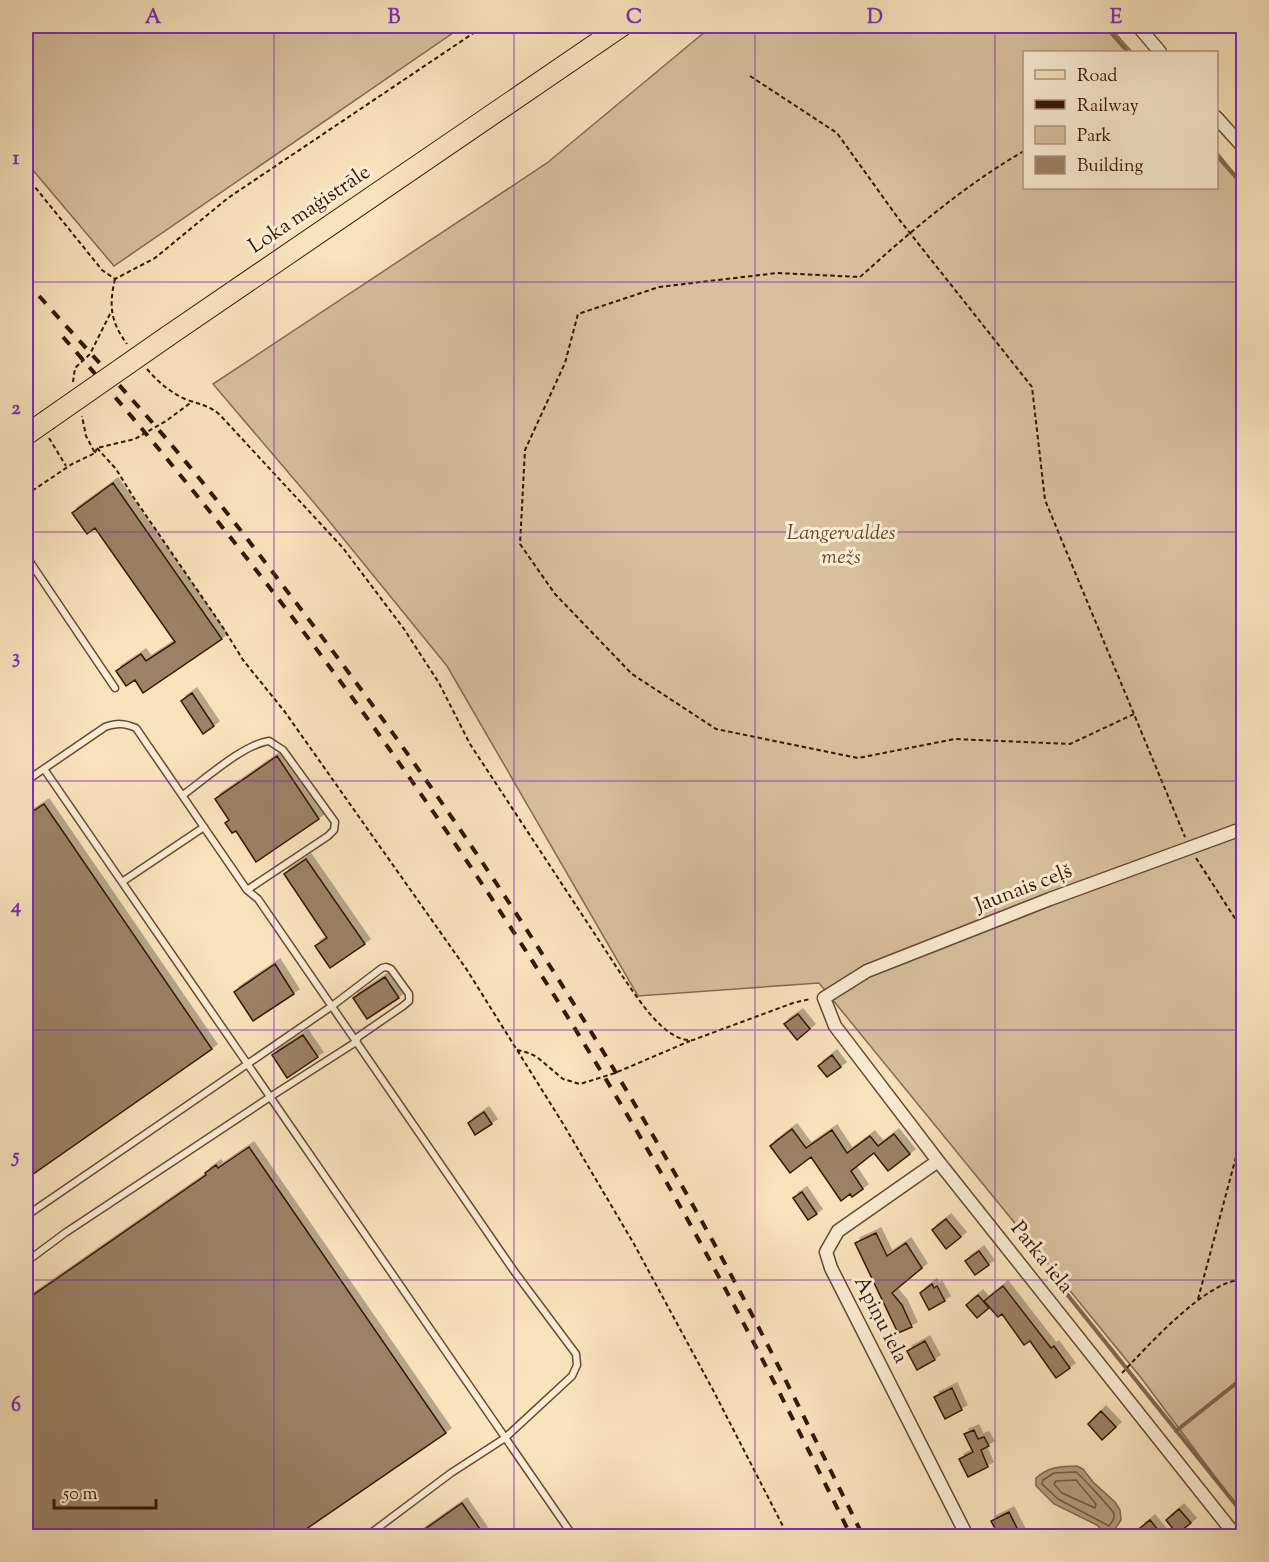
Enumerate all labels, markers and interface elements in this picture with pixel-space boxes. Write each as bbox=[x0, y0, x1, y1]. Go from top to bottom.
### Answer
text: A bbox=[145, 4, 162, 33]
text: B bbox=[388, 4, 401, 33]
text: C bbox=[626, 4, 642, 33]
text: D bbox=[867, 4, 883, 33]
text: E bbox=[1110, 4, 1123, 33]
legend bbox=[1023, 51, 1218, 189]
text: Road bbox=[1077, 64, 1117, 90]
text: Railway bbox=[1077, 94, 1139, 120]
text: Park bbox=[1077, 124, 1112, 150]
text: 1 bbox=[13, 145, 20, 174]
text: Building bbox=[1077, 154, 1143, 180]
street label: Loka maģistrāle bbox=[243, 158, 377, 262]
text: 2 bbox=[11, 395, 21, 424]
park label: Langervaldes mežs bbox=[787, 519, 895, 573]
text: 3 bbox=[12, 644, 20, 673]
street label: Jaunais ceļš bbox=[970, 857, 1077, 922]
text: 4 bbox=[10, 893, 21, 922]
text: 5 bbox=[11, 1143, 20, 1172]
street label: Parka iela bbox=[1002, 1215, 1080, 1301]
street label: Apiņu iela bbox=[845, 1271, 915, 1369]
text: 6 bbox=[11, 1392, 21, 1421]
scale bar bbox=[54, 1472, 156, 1510]
text: 50 m bbox=[62, 1482, 98, 1508]

